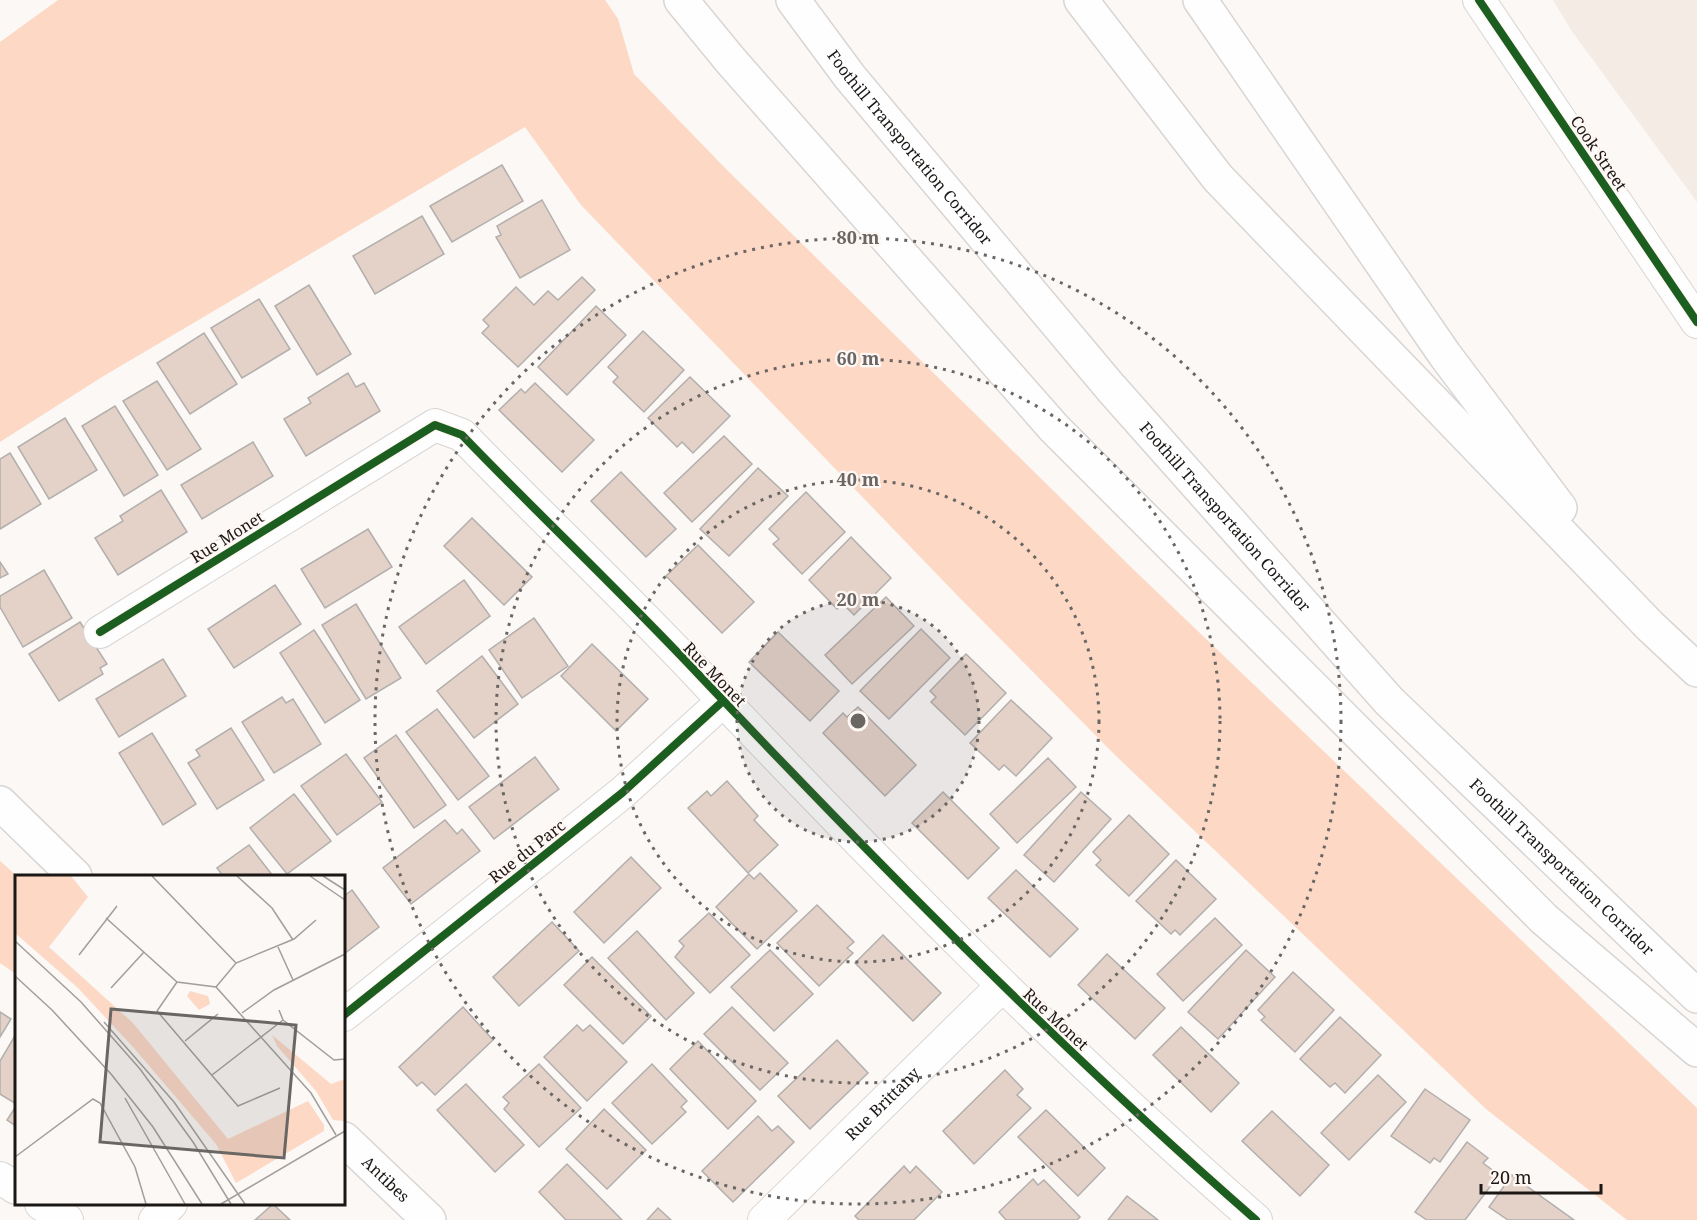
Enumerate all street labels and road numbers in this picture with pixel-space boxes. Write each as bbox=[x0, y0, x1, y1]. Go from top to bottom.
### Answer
street label: Foothill Transportation Corridor bbox=[822, 45, 998, 250]
street label: Cook Street bbox=[1566, 111, 1632, 195]
street label: Foothill Transportation Corridor bbox=[1135, 417, 1316, 617]
street label: Rue Monet bbox=[186, 506, 268, 568]
street label: Rue Monet bbox=[679, 637, 752, 711]
street label: Foothill Transportation Corridor bbox=[1465, 773, 1659, 961]
street label: Rue du Parc bbox=[484, 814, 570, 888]
street label: Rue Monet bbox=[1018, 983, 1094, 1055]
street label: Rue Brittany bbox=[840, 1061, 925, 1145]
street label: Antibes bbox=[357, 1151, 415, 1207]

